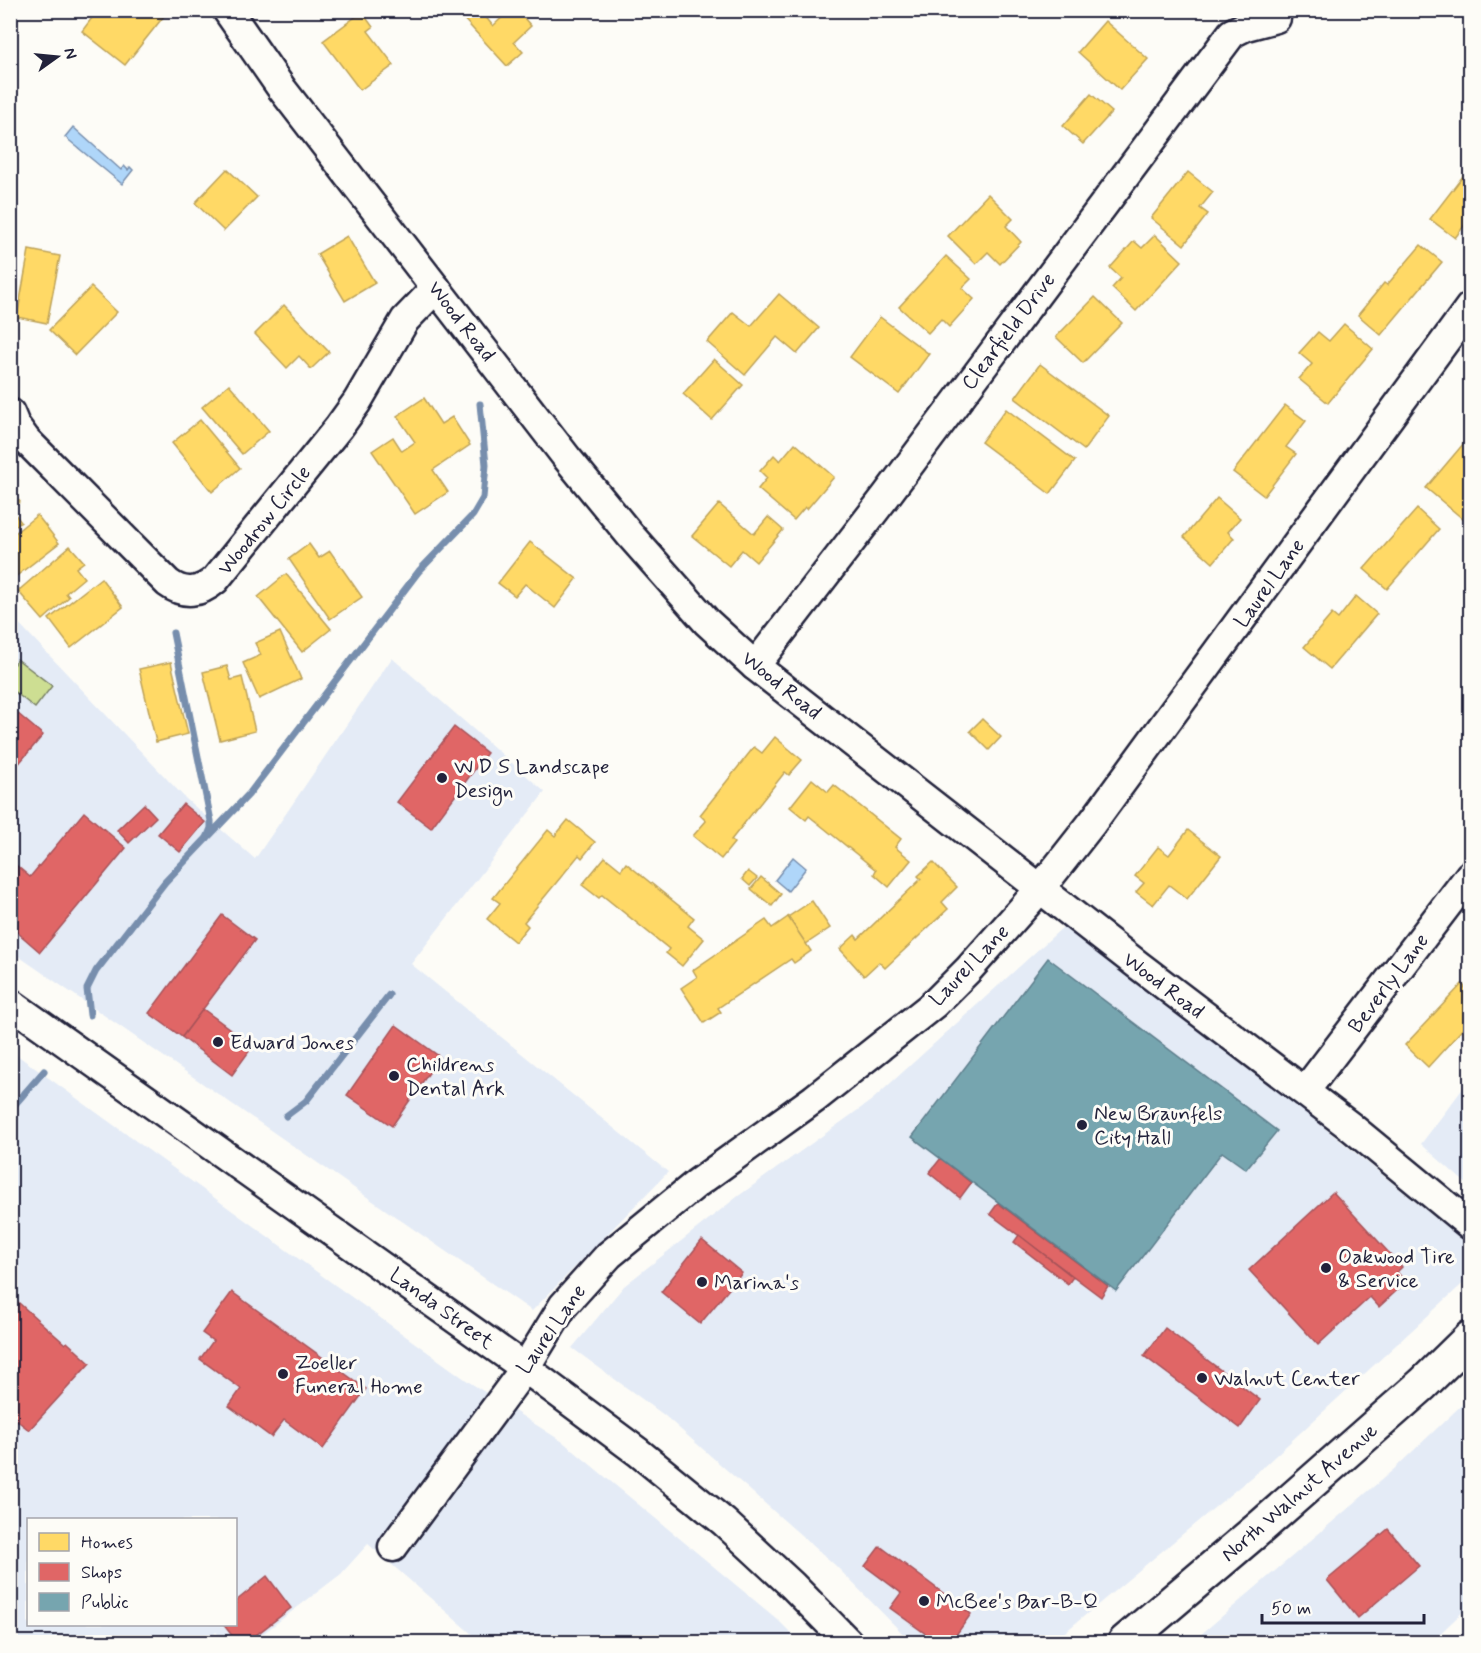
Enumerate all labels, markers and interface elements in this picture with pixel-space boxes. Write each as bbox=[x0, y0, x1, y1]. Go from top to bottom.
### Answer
north arrow bbox=[27, 27, 87, 87]
text: N bbox=[59, 46, 82, 61]
street label: Clearfield Drive bbox=[955, 267, 1062, 396]
street label: Wood Road bbox=[421, 275, 502, 368]
street label: Woodrow Circle bbox=[212, 460, 318, 581]
street label: Laurel Lane bbox=[1228, 533, 1312, 634]
street label: Wood Road bbox=[736, 645, 827, 727]
place label: W D S Landscape Design bbox=[454, 753, 609, 806]
marker: W D S Landscape Design bbox=[435, 771, 449, 785]
street label: Laurel Lane bbox=[924, 919, 1016, 1013]
street label: Beverly Lane bbox=[1342, 928, 1436, 1039]
street label: Wood Road bbox=[1117, 946, 1210, 1026]
place label: Edward Jones bbox=[230, 1029, 354, 1057]
marker: Edward Jones bbox=[211, 1035, 225, 1049]
place label: Childrens Dental Ark bbox=[406, 1051, 505, 1103]
marker: Childrens Dental Ark bbox=[387, 1069, 401, 1083]
place label: New Braunfels City Hall bbox=[1094, 1100, 1222, 1152]
marker: New Braunfels City Hall bbox=[1075, 1118, 1089, 1132]
place label: Oakwood Tire & Service bbox=[1338, 1243, 1455, 1295]
street label: Landa Street bbox=[384, 1261, 500, 1357]
marker: Oakwood Tire & Service bbox=[1319, 1261, 1333, 1275]
place label: Marina's bbox=[714, 1269, 799, 1297]
marker: Marina's bbox=[695, 1275, 709, 1289]
street label: Laurel Lane bbox=[511, 1279, 593, 1380]
place label: Zoeller Funeral Home bbox=[295, 1349, 423, 1401]
place label: Walnut Center bbox=[1214, 1365, 1360, 1393]
marker: Zoeller Funeral Home bbox=[276, 1367, 290, 1381]
marker: Walnut Center bbox=[1195, 1371, 1209, 1385]
street label: North Walnut Avenue bbox=[1215, 1417, 1384, 1569]
legend bbox=[27, 1518, 237, 1626]
text: Homes bbox=[81, 1531, 133, 1555]
text: Shops bbox=[81, 1561, 122, 1585]
scale bar bbox=[1262, 1587, 1424, 1625]
place label: McBee's Bar-B-Q bbox=[936, 1588, 1098, 1616]
text: Public bbox=[81, 1591, 129, 1615]
marker: McBee's Bar-B-Q bbox=[917, 1594, 931, 1608]
text: 50 m bbox=[1271, 1597, 1311, 1621]

